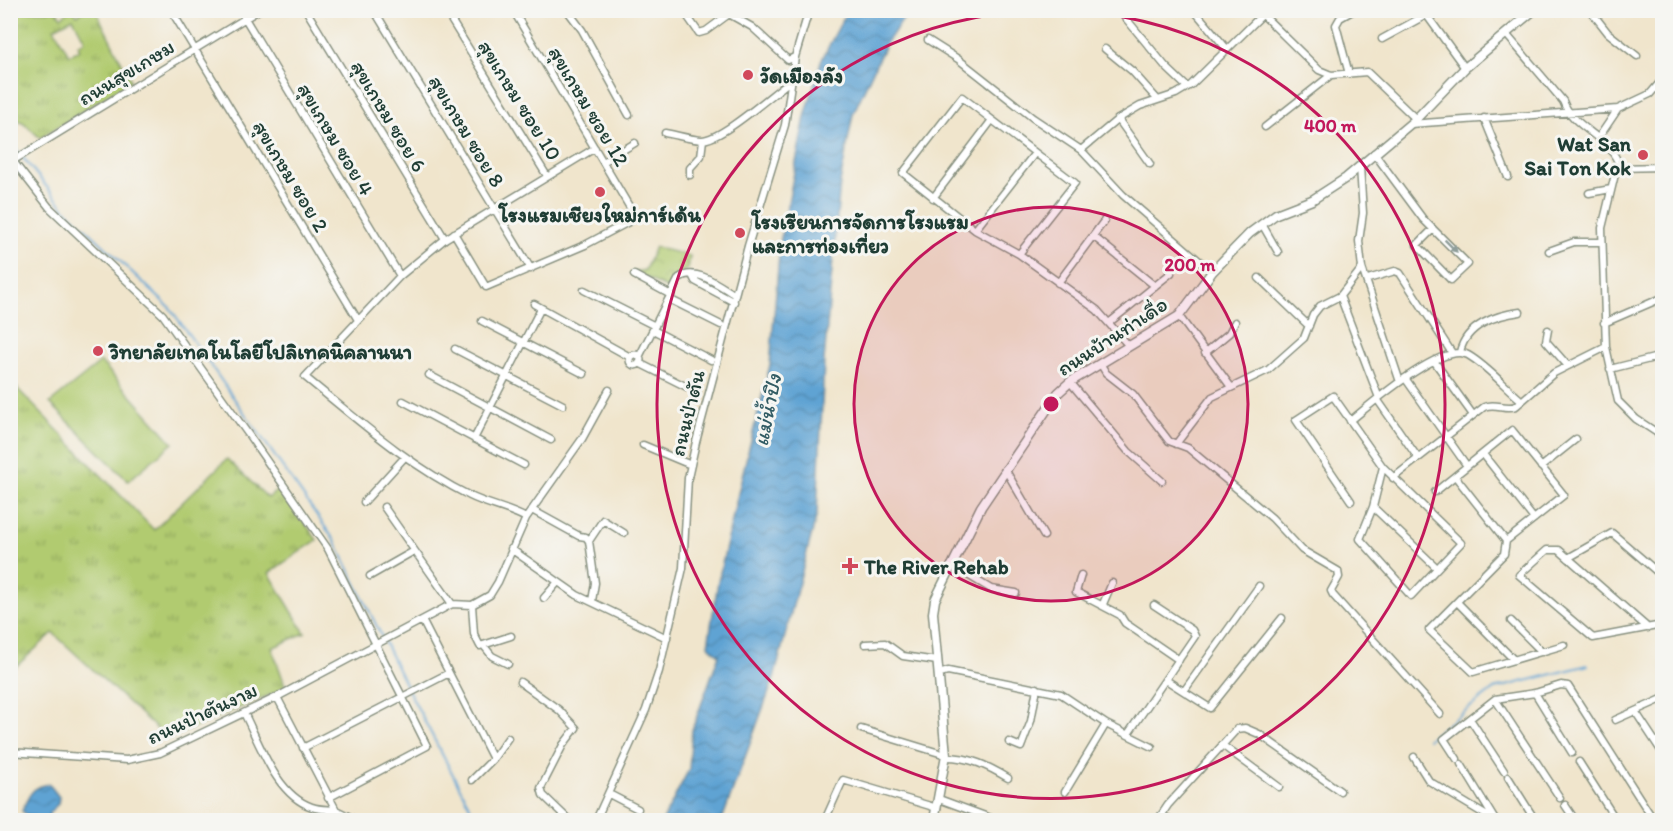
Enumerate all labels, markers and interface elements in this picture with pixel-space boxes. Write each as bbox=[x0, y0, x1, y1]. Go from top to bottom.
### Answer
street label: ถนนสุขเกษม bbox=[73, 34, 179, 111]
street label: สุขเกษม ซอย 10 bbox=[472, 35, 567, 165]
street label: สุขเกษม ซอย 12 bbox=[543, 41, 635, 171]
street label: สุขเกษม ซอย 6 bbox=[345, 56, 432, 177]
place label: วัดเมืองลัง bbox=[760, 63, 843, 88]
marker: วัดเมืองลัง bbox=[741, 68, 755, 82]
street label: สุขเกษม ซอย 8 bbox=[423, 70, 510, 192]
street label: สุขเกษม ซอย 4 bbox=[292, 78, 380, 201]
text: 400 m bbox=[1304, 115, 1357, 137]
street label: สุขเกษม ซอย 2 bbox=[247, 116, 334, 237]
place label: Wat San Sai Ton Kok bbox=[1524, 131, 1632, 180]
marker: Wat San Sai Ton Kok bbox=[1636, 148, 1650, 162]
marker: โรงแรมเชียงใหม่การ์เด้น bbox=[593, 185, 607, 199]
place label: โรงแรมเชียงใหม่การ์เด้น bbox=[498, 202, 702, 227]
place label: โรงเรียนการจัดการโรงแรม และการท่องเที่ยว bbox=[751, 209, 969, 258]
marker: โรงเรียนการจัดการโรงแรม และการท่องเที่ยว bbox=[733, 226, 747, 240]
one-way arrow bbox=[1443, 239, 1457, 253]
text: 200 m bbox=[1165, 254, 1216, 276]
street label: ถนนบ้านท่าเดื่อ bbox=[1052, 291, 1172, 381]
place label: วิทยาลัยเทคโนโลยีโปลิเทคนิคลานนา bbox=[108, 339, 412, 364]
marker: วิทยาลัยเทคโนโลยีโปลิเทคนิคลานนา bbox=[91, 344, 105, 358]
street label: ถนนป่าตัน bbox=[664, 367, 710, 459]
water label: แม่น้ำปิง bbox=[747, 370, 787, 448]
centre of rings bbox=[1041, 394, 1061, 414]
place label: The River Rehab bbox=[863, 554, 1009, 579]
marker: The River Rehab bbox=[841, 557, 859, 575]
street label: ถนนป่าตันงาม bbox=[143, 677, 261, 749]

